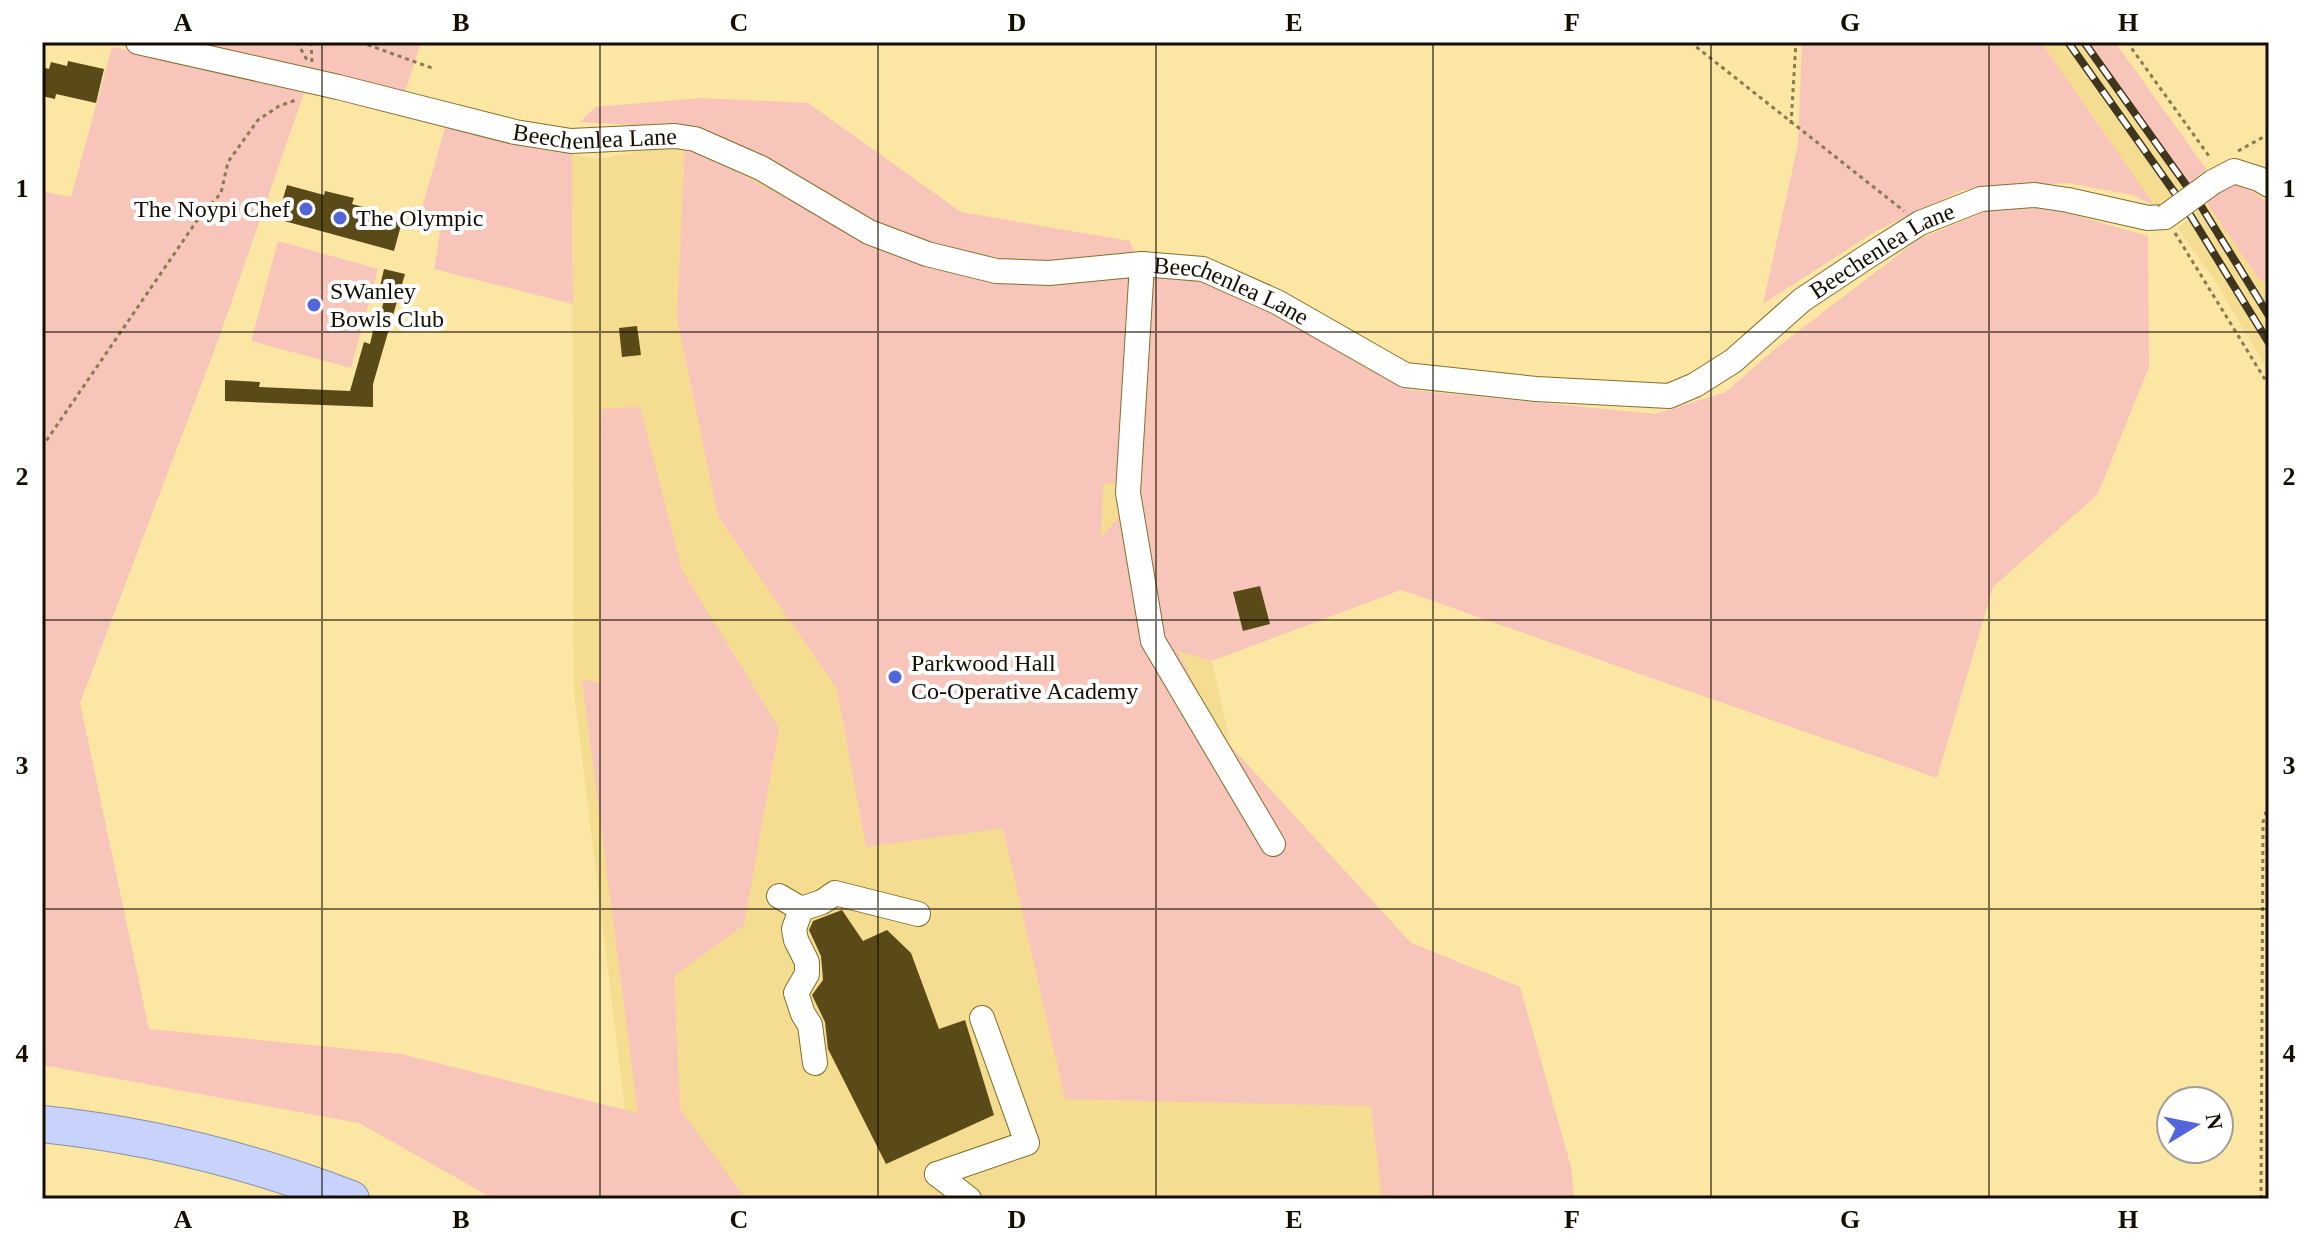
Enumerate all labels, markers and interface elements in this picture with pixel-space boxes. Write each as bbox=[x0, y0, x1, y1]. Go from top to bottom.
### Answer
text: A bbox=[174, 8, 193, 37]
text: B bbox=[452, 8, 470, 37]
text: C bbox=[730, 8, 748, 37]
text: D bbox=[1008, 8, 1026, 37]
text: E bbox=[1285, 8, 1303, 37]
text: F bbox=[1564, 8, 1580, 37]
text: G bbox=[1840, 8, 1860, 37]
text: H bbox=[2118, 8, 2138, 37]
street label: Beechenlea Lane bbox=[511, 119, 677, 154]
text: 1 bbox=[16, 174, 29, 203]
text: 1 bbox=[2283, 174, 2296, 203]
place label: The Noypi Chef bbox=[134, 196, 290, 222]
street label: Beechenlea Lane bbox=[1805, 198, 1958, 304]
marker: The Noypi Chef bbox=[297, 200, 315, 218]
place label: The Olympic bbox=[356, 205, 483, 231]
marker: The Olympic bbox=[331, 209, 349, 227]
street label: Beechenlea Lane bbox=[1153, 252, 1313, 330]
place label: SWanley Bowls Club bbox=[330, 278, 444, 332]
marker: SWanley Bowls Club bbox=[305, 296, 323, 314]
text: 2 bbox=[16, 462, 29, 491]
text: 2 bbox=[2283, 462, 2296, 491]
place label: Parkwood Hall Co-Operative Academy bbox=[911, 650, 1138, 704]
marker: Parkwood Hall Co-Operative Academy bbox=[886, 668, 904, 686]
text: 3 bbox=[16, 751, 29, 780]
text: 3 bbox=[2283, 751, 2296, 780]
text: 4 bbox=[16, 1039, 29, 1068]
text: 4 bbox=[2283, 1039, 2296, 1068]
north arrow bbox=[2155, 1085, 2235, 1165]
text: N bbox=[2201, 1112, 2228, 1132]
text: A bbox=[174, 1205, 193, 1234]
text: B bbox=[452, 1205, 470, 1234]
text: C bbox=[730, 1205, 748, 1234]
text: D bbox=[1008, 1205, 1026, 1234]
text: E bbox=[1285, 1205, 1303, 1234]
text: F bbox=[1564, 1205, 1580, 1234]
text: G bbox=[1840, 1205, 1860, 1234]
text: H bbox=[2118, 1205, 2138, 1234]

